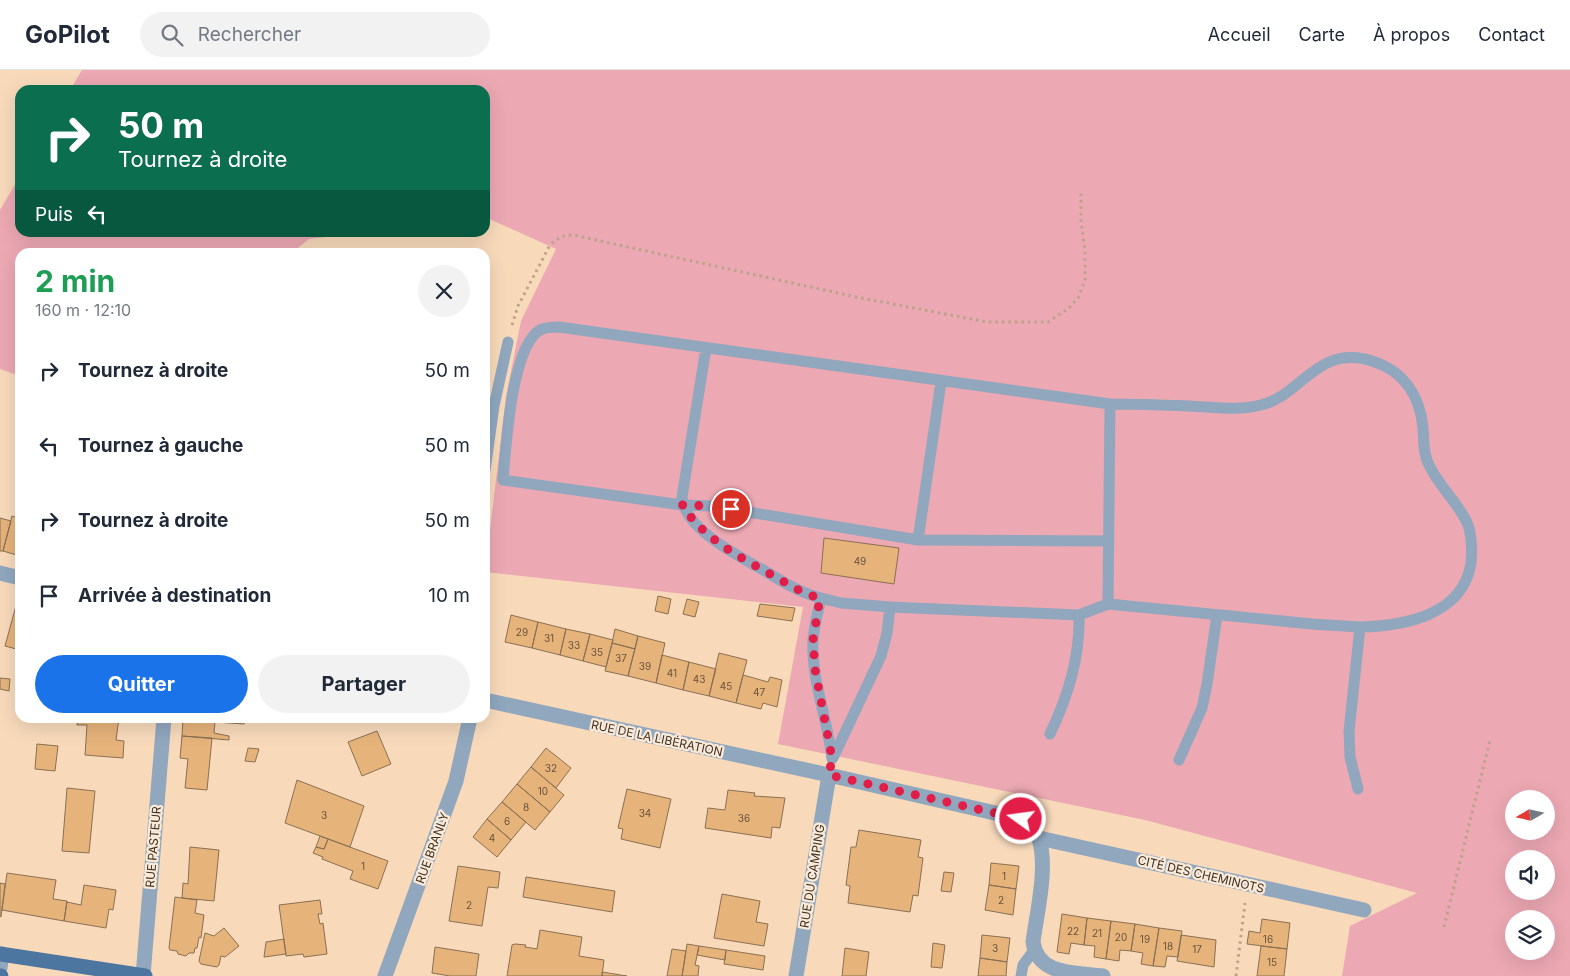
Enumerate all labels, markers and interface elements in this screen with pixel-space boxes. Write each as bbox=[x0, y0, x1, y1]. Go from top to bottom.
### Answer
search box bbox=[140, 12, 490, 57]
text: GoPilot bbox=[25, 20, 110, 49]
icon: search bbox=[158, 21, 186, 49]
text: Rechercher bbox=[198, 23, 301, 46]
text: Accueil bbox=[1208, 24, 1271, 45]
text: Carte bbox=[1299, 24, 1345, 45]
text: À propos bbox=[1373, 24, 1450, 45]
text: Contact bbox=[1478, 24, 1545, 45]
text: 50 m bbox=[118, 104, 204, 146]
icon: right bbox=[35, 105, 100, 170]
text: Tournez à droite bbox=[118, 146, 287, 172]
icon: left bbox=[83, 200, 111, 228]
text: Puis bbox=[35, 203, 73, 226]
text: 2 min bbox=[35, 263, 115, 299]
button: close bbox=[418, 265, 470, 317]
text: 160 m · 12:10 bbox=[35, 300, 131, 320]
icon: right bbox=[35, 357, 63, 385]
text: Tournez à droite bbox=[78, 359, 228, 382]
text: 50 m bbox=[424, 359, 470, 382]
icon: left bbox=[35, 432, 63, 460]
text: Tournez à gauche bbox=[78, 434, 243, 457]
text: 50 m bbox=[424, 434, 470, 457]
pin bbox=[710, 488, 752, 530]
icon: arrive bbox=[717, 495, 745, 523]
icon: right bbox=[35, 507, 63, 535]
text: Tournez à droite bbox=[78, 509, 228, 532]
text: 50 m bbox=[424, 509, 470, 532]
house number: 49 bbox=[854, 555, 866, 567]
icon: arrive bbox=[35, 582, 63, 610]
text: Arrivée à destination bbox=[78, 584, 271, 607]
text: 10 m bbox=[428, 584, 470, 607]
house number: 29 bbox=[516, 626, 528, 638]
house number: 31 bbox=[544, 632, 554, 644]
house number: 33 bbox=[568, 639, 580, 651]
house number: 35 bbox=[591, 646, 603, 658]
house number: 37 bbox=[615, 652, 627, 664]
button: Quitter bbox=[35, 655, 248, 713]
button: Partager bbox=[258, 655, 470, 713]
house number: 39 bbox=[639, 660, 651, 672]
house number: 41 bbox=[667, 667, 677, 679]
house number: 43 bbox=[693, 673, 705, 685]
house number: 45 bbox=[720, 680, 732, 692]
house number: 47 bbox=[753, 686, 765, 698]
street label: RUE DE LA LIBÉRATION bbox=[590, 717, 724, 759]
house number: 32 bbox=[545, 762, 557, 774]
house number: 10 bbox=[538, 785, 548, 797]
north arrow bbox=[1505, 790, 1555, 840]
map controls bbox=[1505, 790, 1555, 960]
position arrow bbox=[994, 792, 1046, 844]
house number: 8 bbox=[523, 801, 529, 813]
street label: RUE PASTEUR bbox=[142, 805, 164, 888]
house number: 34 bbox=[639, 807, 651, 819]
house number: 3 bbox=[321, 809, 327, 821]
street label: RUE BRANLY bbox=[412, 810, 452, 886]
house number: 36 bbox=[738, 812, 750, 824]
house number: 6 bbox=[504, 815, 510, 827]
street label: RUE DU CAMPING bbox=[796, 823, 828, 929]
house number: 4 bbox=[489, 832, 495, 844]
button: sound bbox=[1505, 850, 1555, 900]
street label: CITÉ DES CHEMINOTS bbox=[1136, 852, 1266, 896]
house number: 1 bbox=[361, 860, 365, 872]
house number: 1 bbox=[1002, 870, 1006, 882]
house number: 2 bbox=[998, 894, 1004, 906]
house number: 2 bbox=[466, 899, 472, 911]
button: layers bbox=[1505, 910, 1555, 960]
house number: 22 bbox=[1067, 925, 1079, 937]
house number: 21 bbox=[1092, 927, 1102, 939]
house number: 20 bbox=[1115, 931, 1127, 943]
house number: 19 bbox=[1140, 933, 1150, 945]
house number: 16 bbox=[1263, 933, 1273, 945]
house number: 18 bbox=[1163, 940, 1173, 952]
house number: 3 bbox=[992, 942, 998, 954]
house number: 17 bbox=[1192, 943, 1202, 955]
house number: 15 bbox=[1267, 956, 1277, 968]

